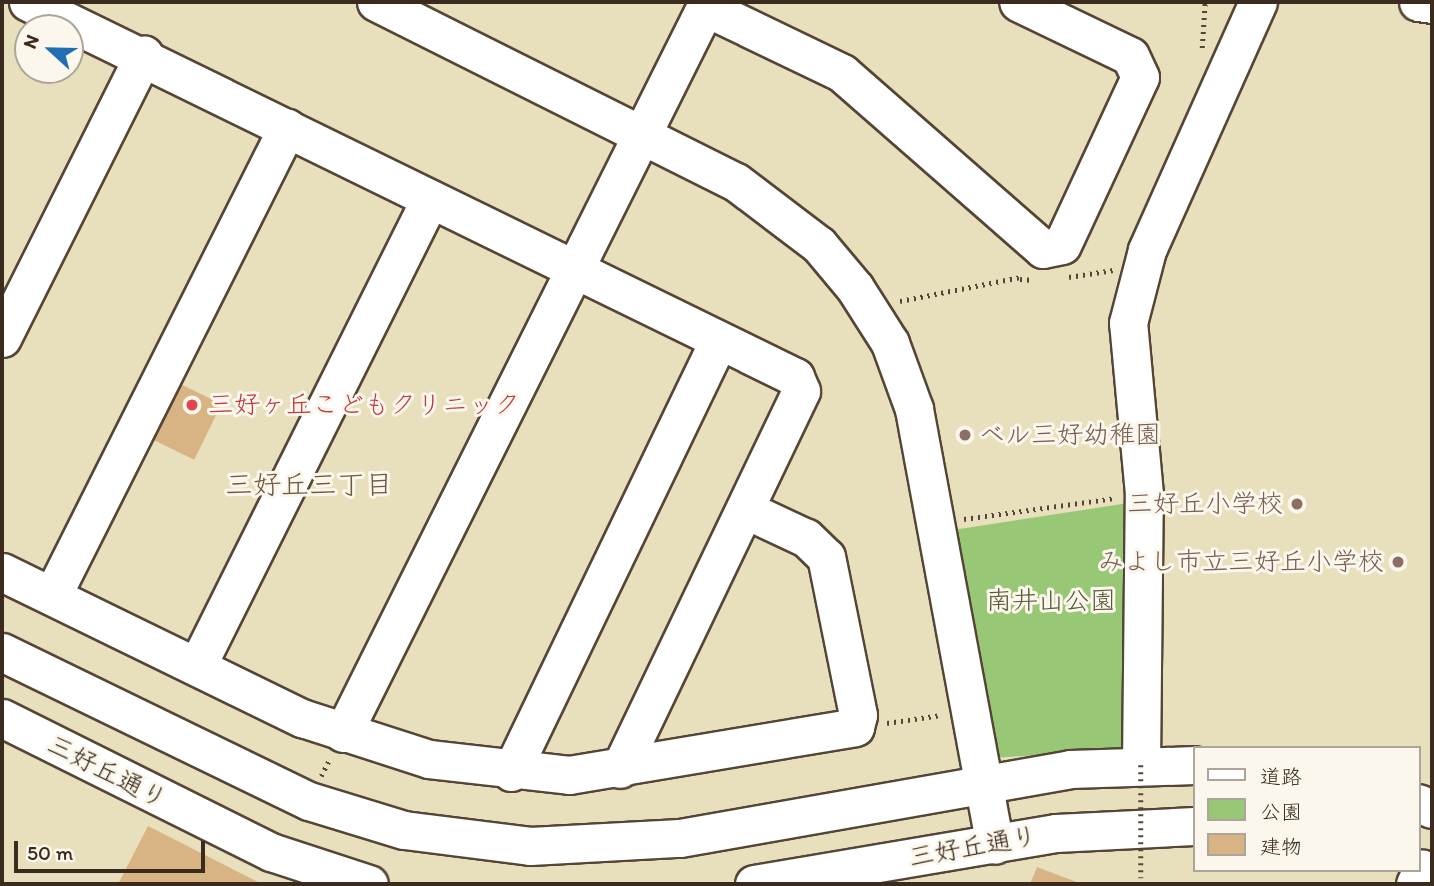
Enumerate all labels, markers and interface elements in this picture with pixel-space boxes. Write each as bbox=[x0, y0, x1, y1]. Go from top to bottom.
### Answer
north arrow bbox=[14, 14, 84, 84]
text: N bbox=[18, 31, 44, 52]
place label: 三好ヶ丘こどもクリニック bbox=[208, 389, 520, 421]
marker: 三好ヶ丘こどもクリニック bbox=[182, 395, 202, 415]
place label: ベル三好幼稚園 bbox=[979, 419, 1161, 451]
marker: ベル三好幼稚園 bbox=[957, 427, 973, 443]
district label: 三好丘三丁目 bbox=[225, 467, 393, 501]
place label: 三好丘小学校 bbox=[1127, 488, 1283, 520]
marker: 三好丘小学校 bbox=[1289, 496, 1305, 512]
place label: みよし市立三好丘小学校 bbox=[1098, 546, 1384, 578]
marker: みよし市立三好丘小学校 bbox=[1390, 554, 1406, 570]
park label: 南井山公園 bbox=[986, 585, 1116, 617]
street label: 三好丘通り bbox=[42, 729, 172, 815]
legend bbox=[1192, 746, 1420, 872]
text: 道路 bbox=[1260, 764, 1302, 789]
text: 公園 bbox=[1260, 799, 1302, 824]
street label: 三好丘通り bbox=[906, 820, 1040, 874]
scale bar bbox=[18, 826, 208, 870]
text: 建物 bbox=[1260, 834, 1302, 859]
text: 50 m bbox=[27, 840, 73, 865]

